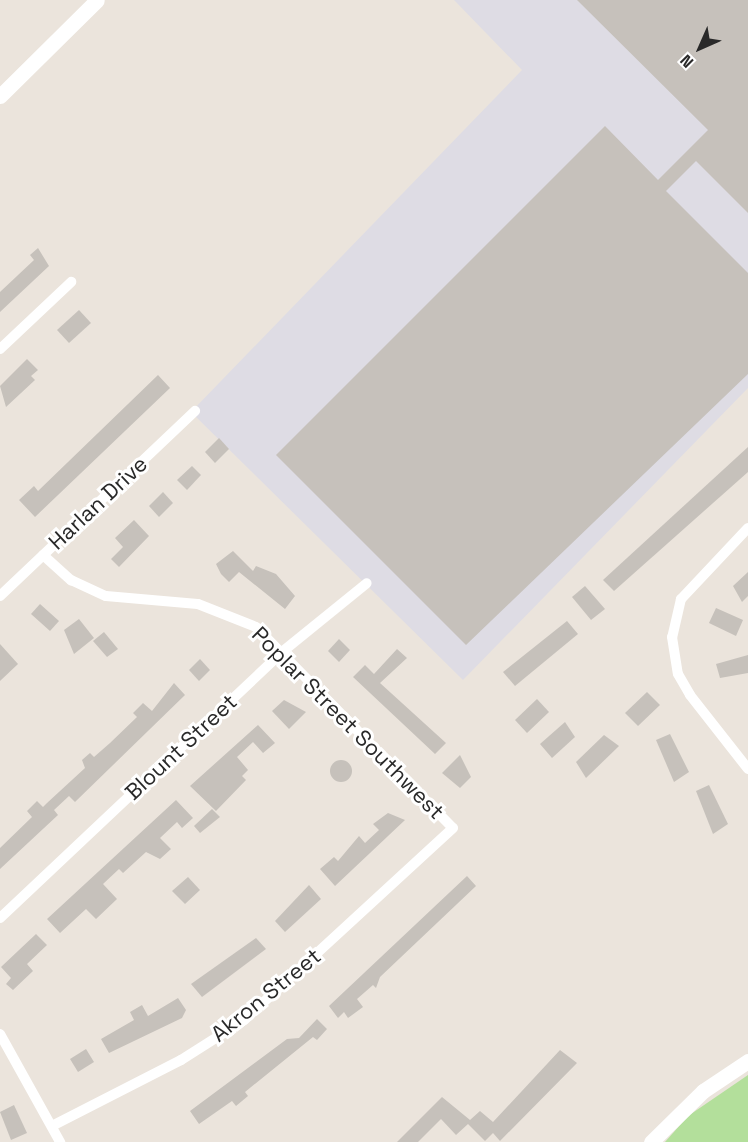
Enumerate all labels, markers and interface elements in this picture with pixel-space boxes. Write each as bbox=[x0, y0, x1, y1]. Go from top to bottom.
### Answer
north arrow bbox=[670, 18, 730, 78]
text: N bbox=[676, 50, 698, 72]
street label: Harlan Drive bbox=[43, 451, 153, 555]
street label: Poplar Street Southwest bbox=[246, 621, 450, 825]
street label: Blount Street bbox=[120, 689, 242, 805]
street label: Akron Street bbox=[206, 943, 326, 1047]

